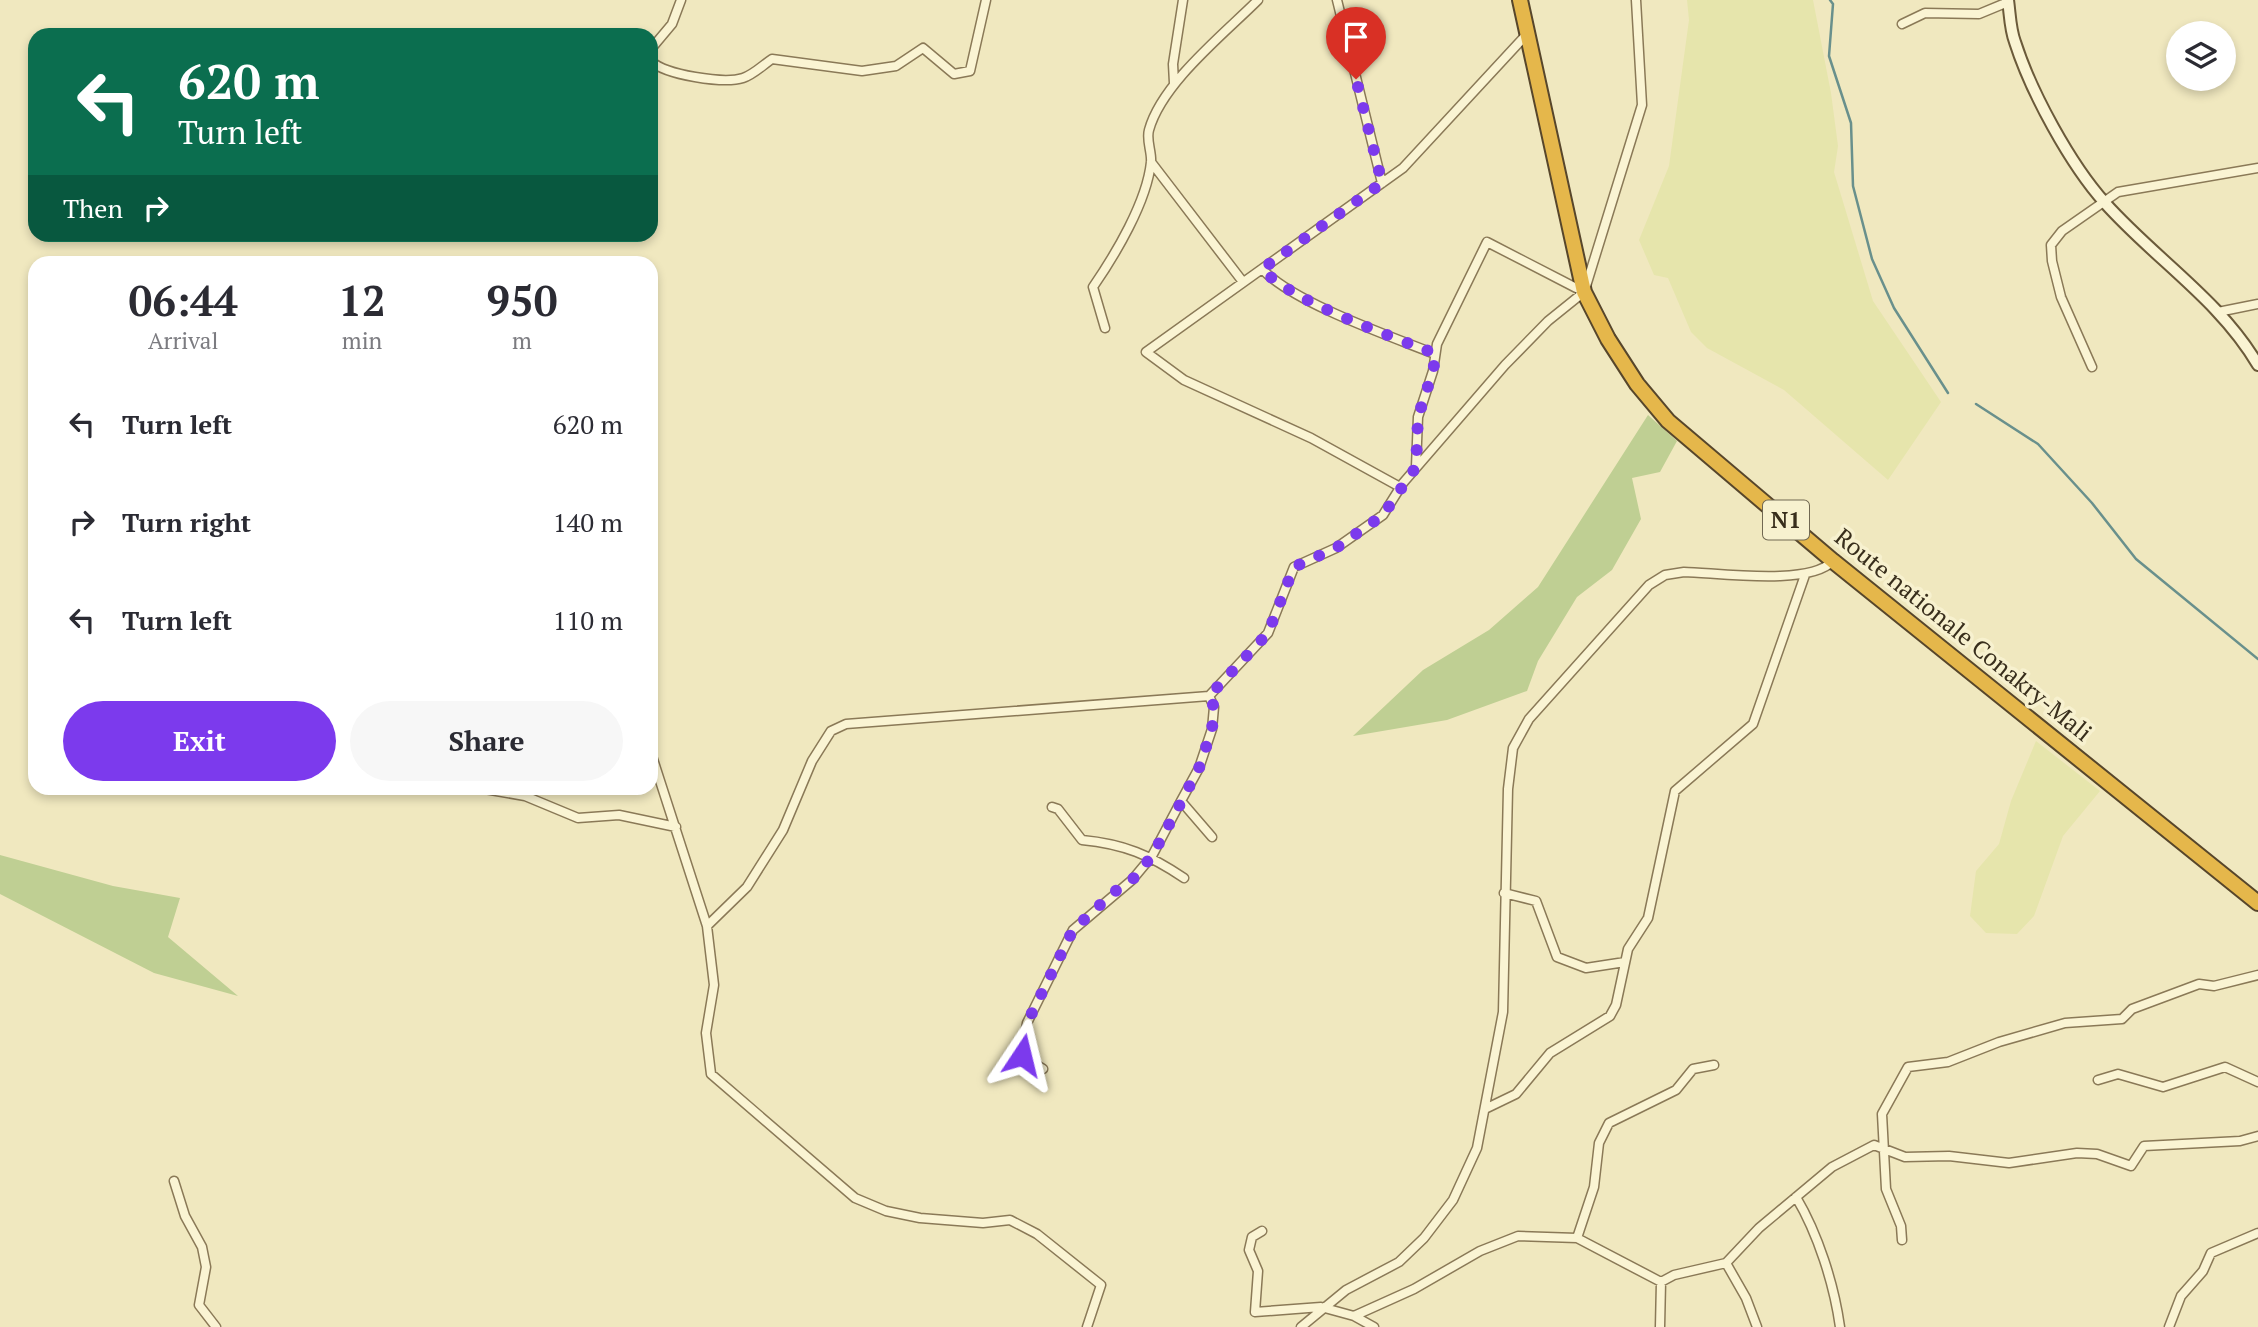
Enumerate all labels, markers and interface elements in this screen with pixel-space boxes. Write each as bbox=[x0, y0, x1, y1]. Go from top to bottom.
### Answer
pin bbox=[1326, 7, 1386, 79]
icon: arrive bbox=[1337, 18, 1375, 56]
map controls bbox=[2166, 21, 2236, 91]
button: layers bbox=[2166, 21, 2236, 91]
text: 620 m bbox=[178, 48, 320, 113]
icon: left bbox=[63, 56, 154, 147]
text: Turn left bbox=[178, 111, 302, 153]
icon: right bbox=[137, 189, 175, 227]
text: Then bbox=[63, 191, 123, 225]
text: 06:44 bbox=[129, 272, 238, 328]
text: 12 bbox=[338, 272, 386, 328]
text: 950 bbox=[486, 272, 558, 328]
text: Arrival bbox=[148, 325, 218, 356]
text: min bbox=[342, 325, 382, 356]
text: m bbox=[512, 325, 532, 356]
icon: left bbox=[63, 405, 101, 443]
text: Turn left bbox=[122, 407, 232, 441]
text: 620 m bbox=[553, 407, 623, 441]
road number: N1 bbox=[1763, 500, 1809, 540]
icon: right bbox=[63, 503, 101, 541]
text: Turn right bbox=[122, 505, 251, 539]
text: 140 m bbox=[553, 505, 623, 539]
street label: Route nationale Conakry-Mali bbox=[1829, 521, 2099, 748]
icon: left bbox=[63, 601, 101, 639]
text: Turn left bbox=[122, 603, 232, 637]
text: 110 m bbox=[553, 603, 623, 637]
button: Exit bbox=[63, 701, 336, 781]
button: Share bbox=[350, 701, 623, 781]
position arrow bbox=[985, 1018, 1059, 1092]

